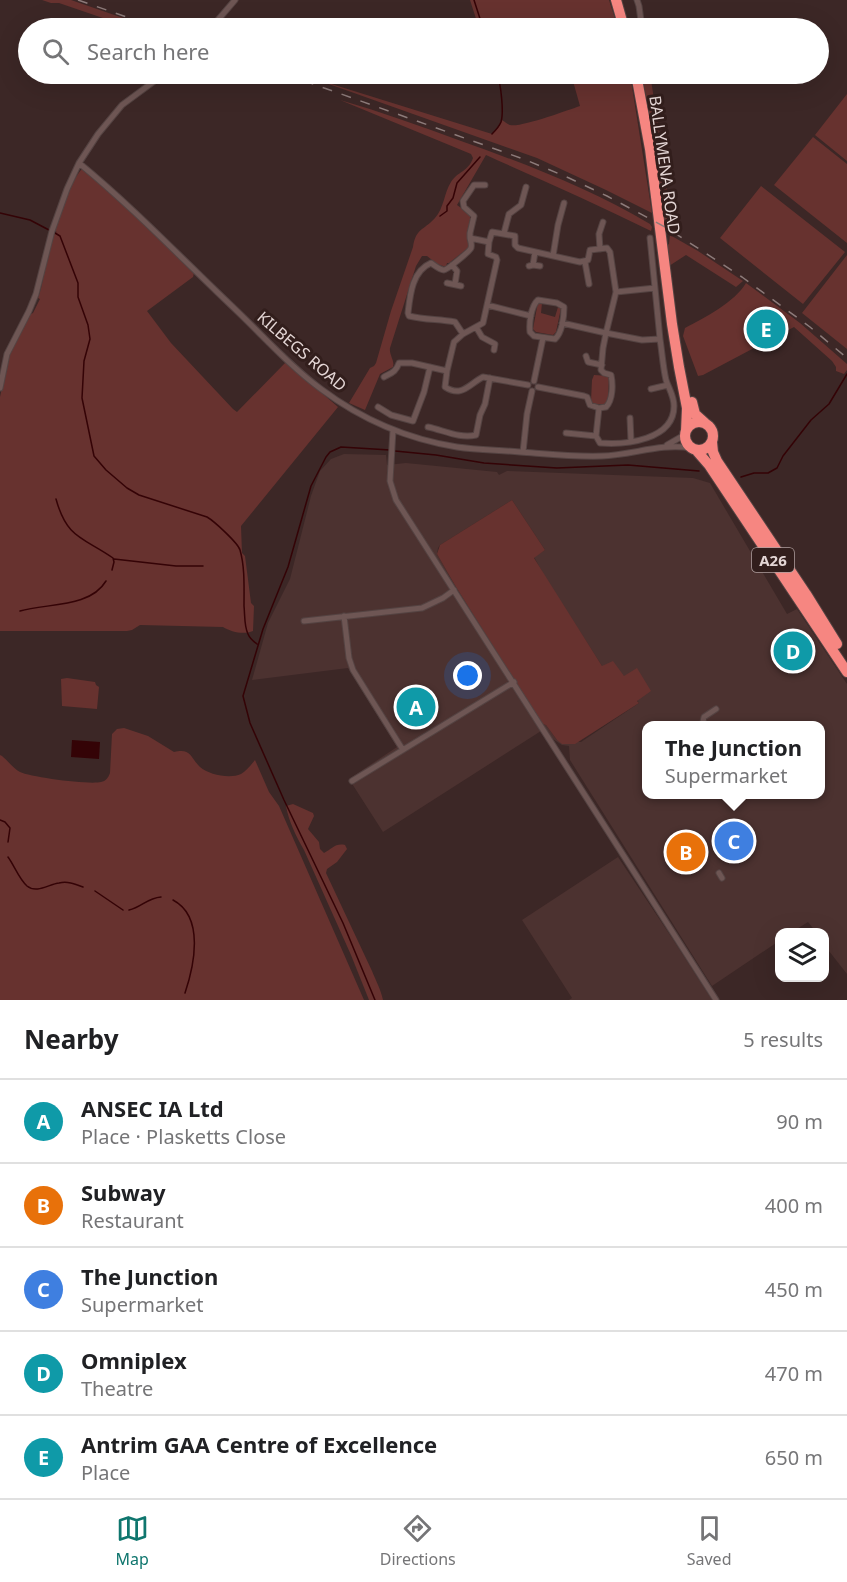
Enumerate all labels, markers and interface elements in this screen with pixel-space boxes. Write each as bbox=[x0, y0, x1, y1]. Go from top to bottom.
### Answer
search box bbox=[18, 18, 829, 84]
icon: search bbox=[39, 35, 72, 68]
text: Search here bbox=[87, 36, 209, 66]
street label: BALLYMENA ROAD bbox=[644, 94, 686, 236]
street label: KILBEGS ROAD bbox=[253, 306, 351, 396]
pin: E bbox=[746, 306, 786, 352]
road number: A26 bbox=[752, 548, 794, 572]
pin: D bbox=[774, 628, 812, 674]
your location bbox=[453, 661, 482, 690]
pin: A bbox=[396, 684, 436, 730]
popup bbox=[642, 721, 825, 799]
text: The Junction bbox=[665, 732, 802, 762]
text: Supermarket bbox=[665, 762, 787, 789]
pin: C bbox=[714, 818, 754, 864]
pin: B bbox=[666, 830, 706, 874]
map controls bbox=[775, 928, 829, 982]
button: layers bbox=[775, 928, 829, 982]
text: Nearby bbox=[24, 1021, 119, 1057]
text: 5 results bbox=[743, 1026, 823, 1053]
text: ANSEC IA Ltd bbox=[81, 1093, 224, 1123]
text: A bbox=[37, 1108, 50, 1135]
text: 90 m bbox=[776, 1108, 823, 1135]
text: Place · Plasketts Close bbox=[81, 1123, 286, 1150]
text: Subway bbox=[81, 1177, 165, 1207]
text: B bbox=[37, 1192, 50, 1219]
text: 400 m bbox=[765, 1192, 823, 1219]
text: Restaurant bbox=[81, 1207, 184, 1234]
text: The Junction bbox=[81, 1261, 218, 1291]
text: C bbox=[37, 1276, 50, 1303]
text: 450 m bbox=[765, 1276, 823, 1303]
text: Supermarket bbox=[81, 1291, 204, 1318]
text: Omniplex bbox=[81, 1345, 187, 1375]
text: D bbox=[36, 1360, 51, 1387]
text: 470 m bbox=[765, 1360, 823, 1387]
text: Theatre bbox=[81, 1375, 153, 1402]
text: Antrim GAA Centre of Excellence bbox=[81, 1429, 437, 1459]
text: E bbox=[38, 1444, 49, 1471]
text: 650 m bbox=[765, 1444, 823, 1471]
text: Place bbox=[81, 1459, 130, 1486]
tab: Map bbox=[115, 1512, 149, 1570]
tab: Directions bbox=[380, 1512, 456, 1570]
tab: Saved bbox=[687, 1512, 731, 1570]

